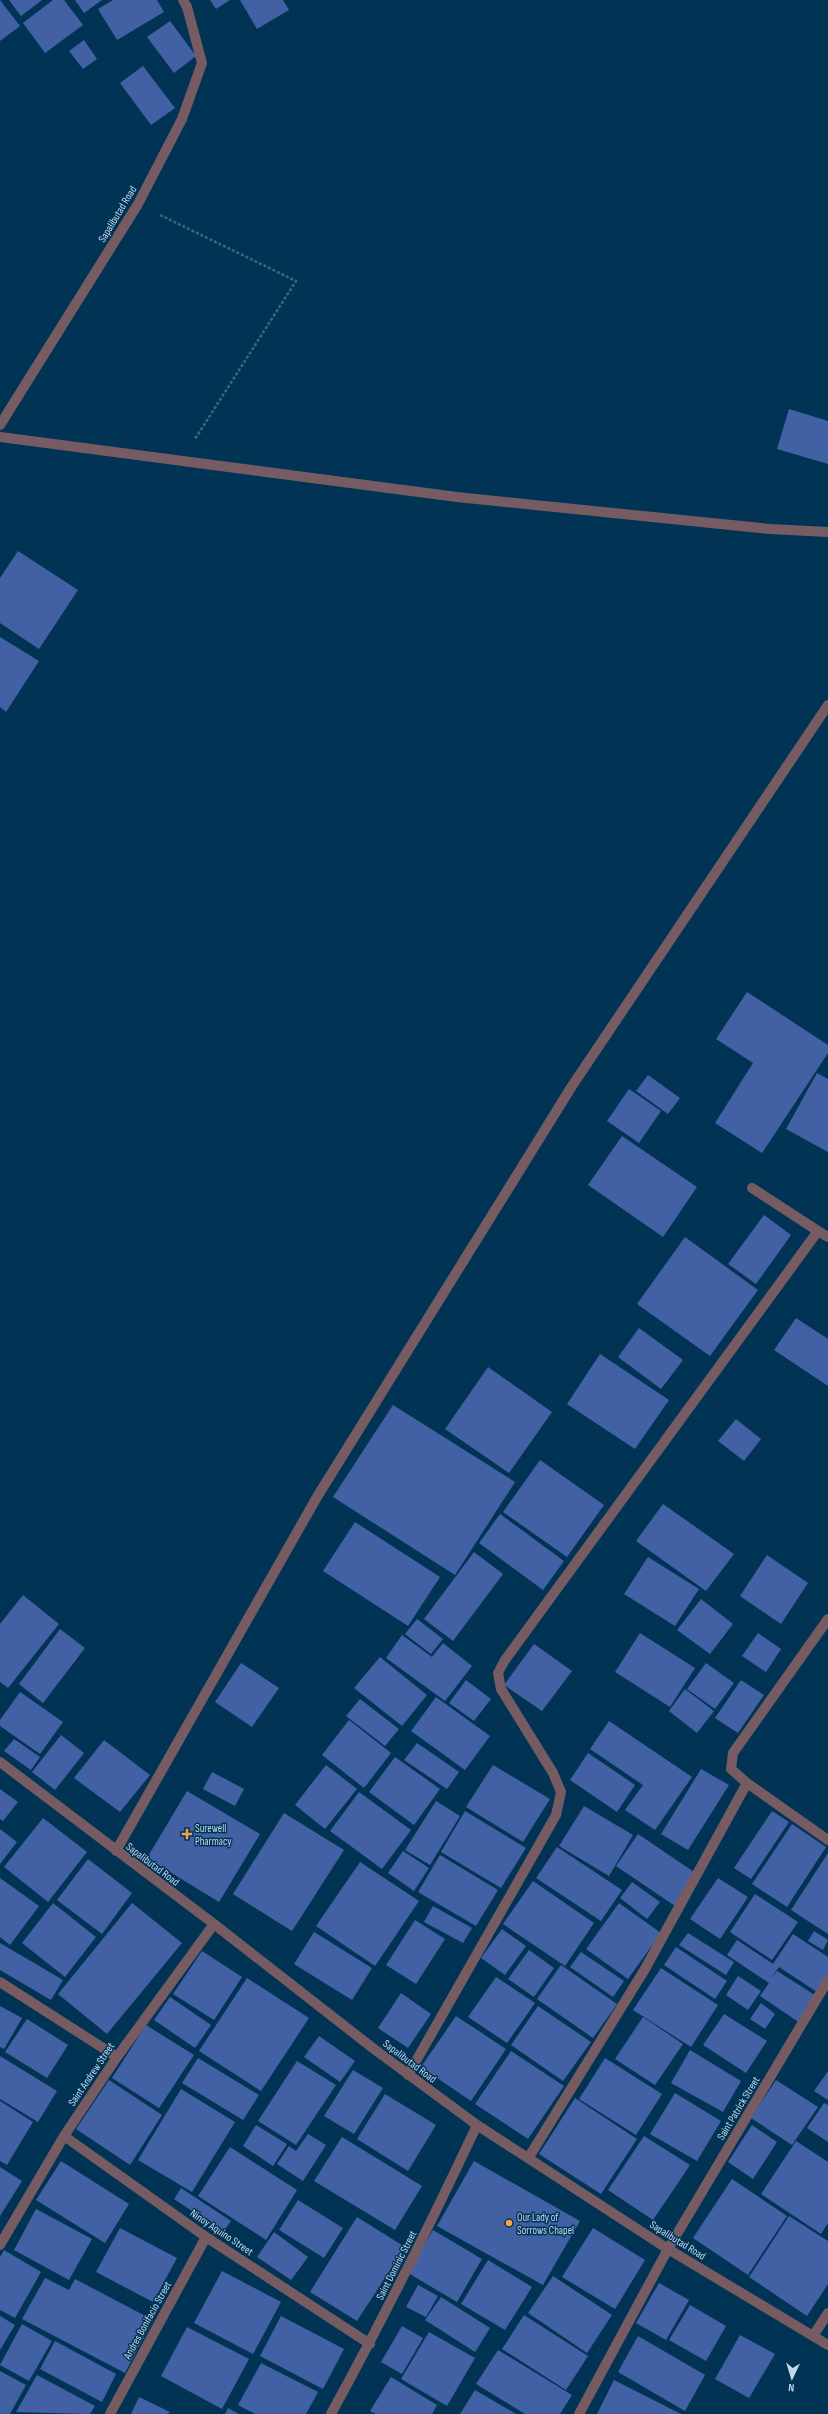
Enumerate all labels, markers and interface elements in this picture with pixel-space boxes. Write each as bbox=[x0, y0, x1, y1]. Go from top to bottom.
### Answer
street label: Sapalibutad Road bbox=[96, 183, 140, 245]
place label: Surewell Pharmacy bbox=[195, 1822, 232, 1848]
marker: Surewell Pharmacy bbox=[182, 1829, 192, 1839]
street label: Sapalibutad Road bbox=[123, 1840, 182, 1889]
street label: Sapalibutad Road bbox=[380, 2037, 439, 2086]
street label: Saint Andrew Street bbox=[65, 2040, 118, 2108]
street label: Saint Patrick Street bbox=[714, 2074, 763, 2142]
street label: Ninoy Aquino Street bbox=[188, 2207, 256, 2259]
place label: Our Lady of Sorrows Chapel bbox=[517, 2211, 574, 2237]
marker: Our Lady of Sorrows Chapel bbox=[504, 2218, 514, 2228]
street label: Sapalibutad Road bbox=[647, 2218, 708, 2263]
street label: Saint Dominic Street bbox=[373, 2228, 420, 2302]
street label: Andres Bonifacio Street bbox=[120, 2279, 174, 2362]
north arrow bbox=[772, 2358, 812, 2398]
text: N bbox=[788, 2381, 795, 2394]

